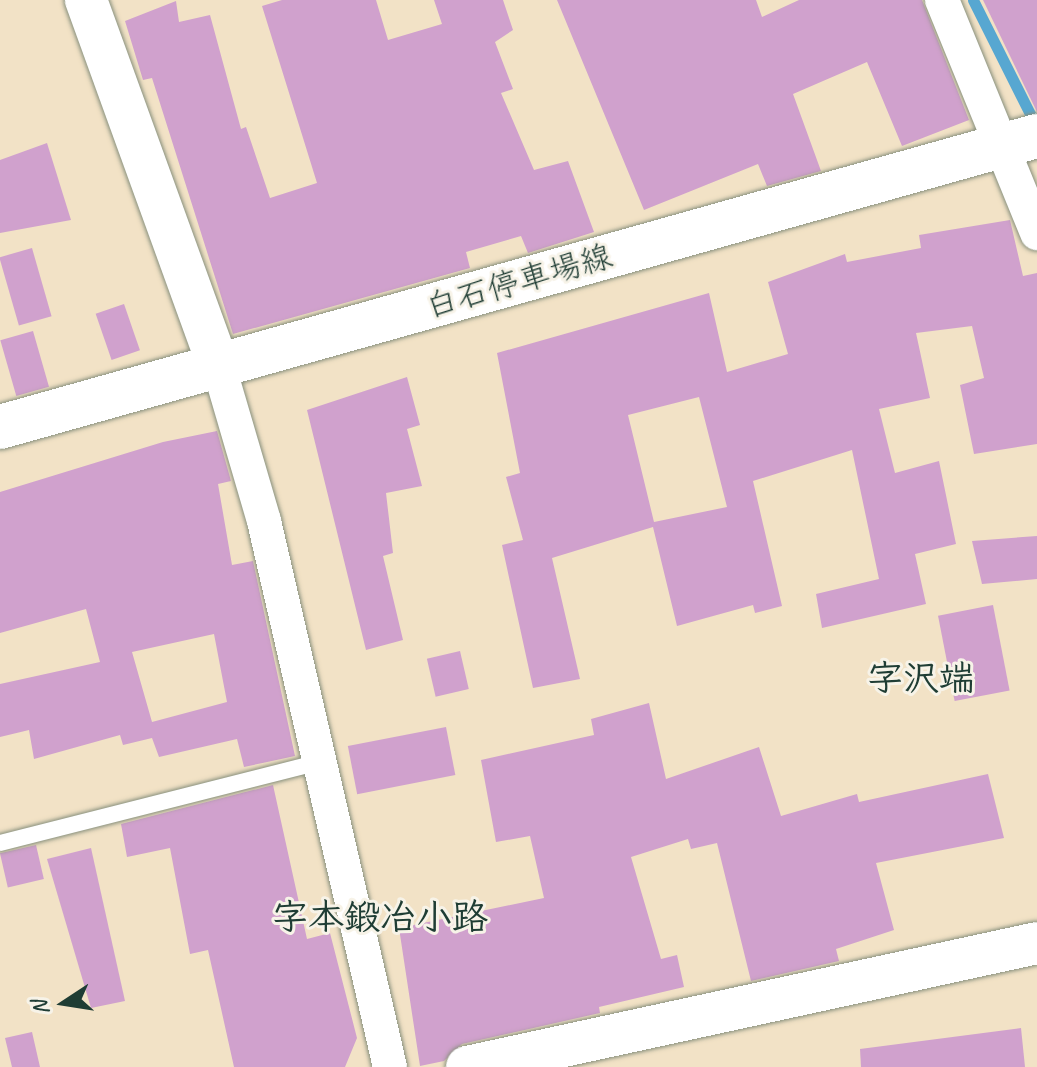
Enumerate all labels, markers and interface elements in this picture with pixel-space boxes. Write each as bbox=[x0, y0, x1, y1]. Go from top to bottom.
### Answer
street label: 白石停車場線 bbox=[421, 237, 617, 327]
district label: 字沢端 bbox=[867, 657, 975, 701]
district label: 字本鍛冶小路 bbox=[272, 896, 488, 940]
north arrow bbox=[24, 963, 104, 1043]
text: N bbox=[25, 998, 56, 1018]

